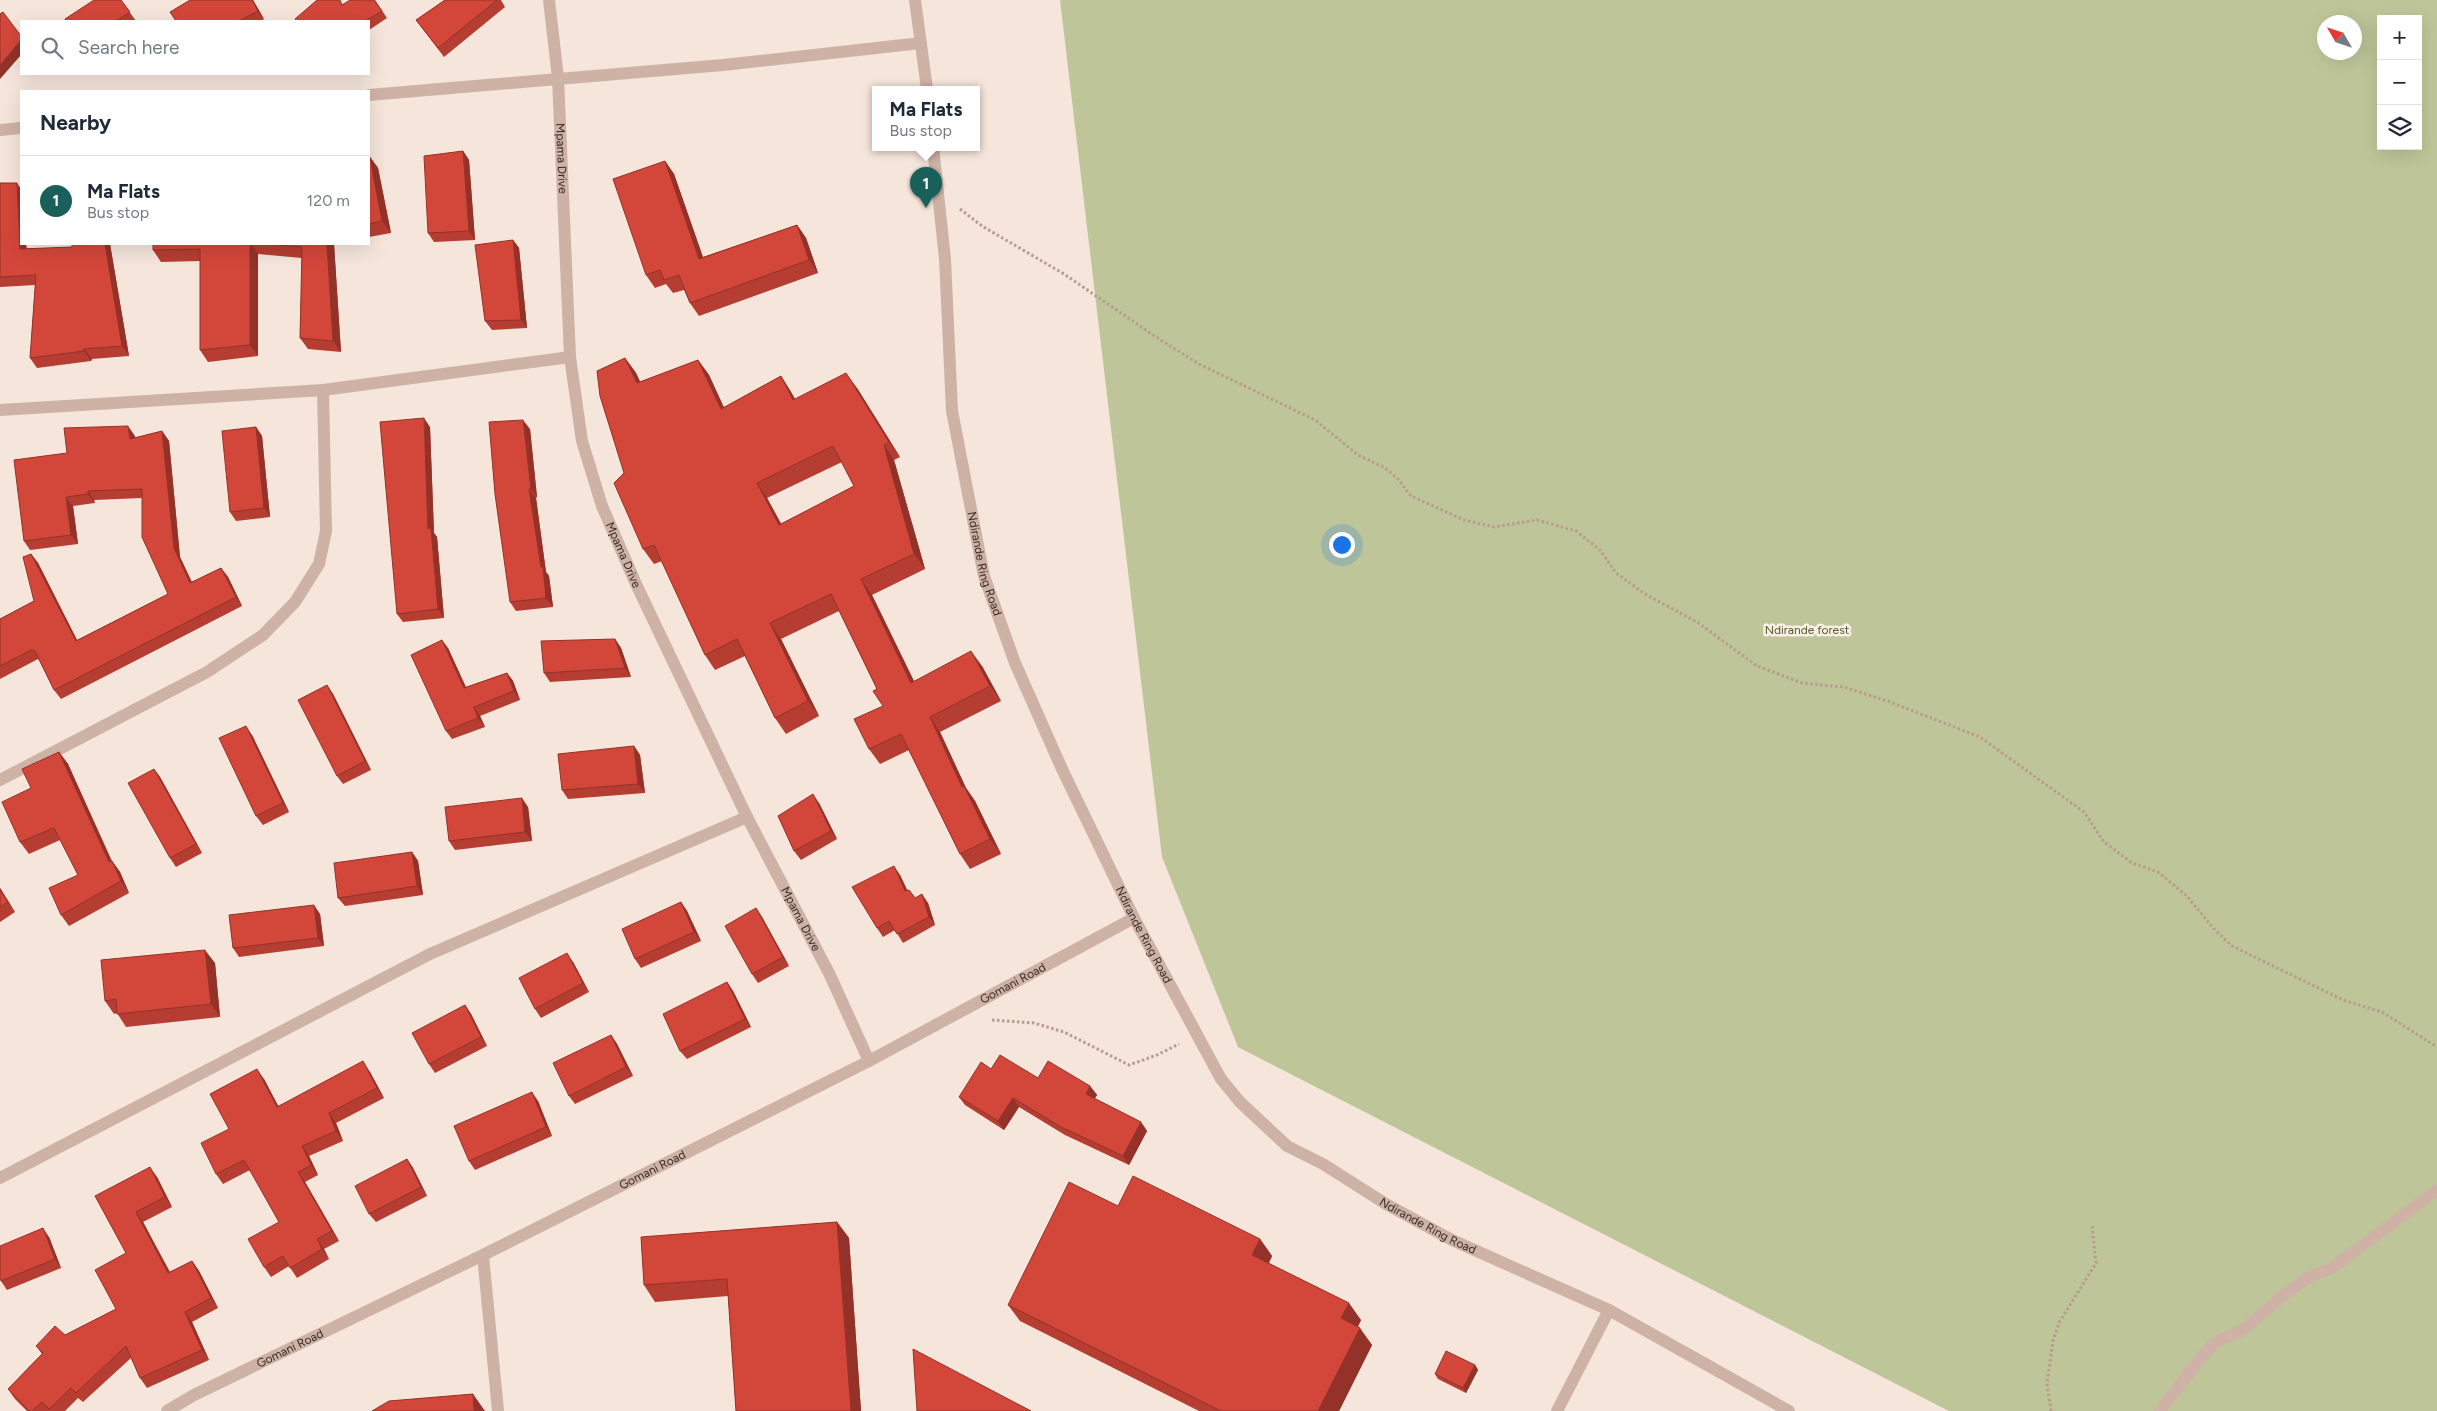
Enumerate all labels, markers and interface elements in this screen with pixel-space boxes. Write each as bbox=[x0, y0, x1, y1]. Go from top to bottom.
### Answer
north arrow bbox=[2317, 15, 2362, 60]
map controls bbox=[2377, 15, 2422, 150]
button: + bbox=[2377, 15, 2422, 60]
search box bbox=[20, 20, 370, 75]
icon: search bbox=[38, 34, 66, 62]
text: Search here bbox=[78, 36, 180, 59]
button: − bbox=[2377, 60, 2422, 105]
popup bbox=[872, 86, 980, 151]
text: Ma Flats bbox=[890, 98, 962, 121]
button: layers bbox=[2377, 105, 2422, 150]
text: Nearby bbox=[40, 110, 111, 135]
text: Bus stop bbox=[890, 121, 952, 140]
street label: Mpama Drive bbox=[553, 123, 570, 194]
pin: 1 bbox=[910, 167, 942, 208]
text: Ma Flats bbox=[87, 180, 160, 203]
text: 1 bbox=[53, 191, 59, 210]
text: 120 m bbox=[307, 191, 350, 210]
text: Bus stop bbox=[87, 203, 149, 222]
street label: Ndirande Ring Road bbox=[965, 510, 1005, 618]
street label: Mpama Drive bbox=[603, 520, 644, 591]
your location bbox=[1329, 532, 1355, 558]
park label: Ndirande forest bbox=[1765, 623, 1850, 637]
street label: Ndirande Ring Road bbox=[1113, 884, 1175, 986]
street label: Mpama Drive bbox=[778, 885, 823, 954]
street label: Gomani Road bbox=[978, 960, 1048, 1007]
street label: Gomani Road bbox=[617, 1147, 688, 1192]
street label: Ndirande Ring Road bbox=[1377, 1195, 1478, 1257]
street label: Gomani Road bbox=[254, 1326, 326, 1371]

